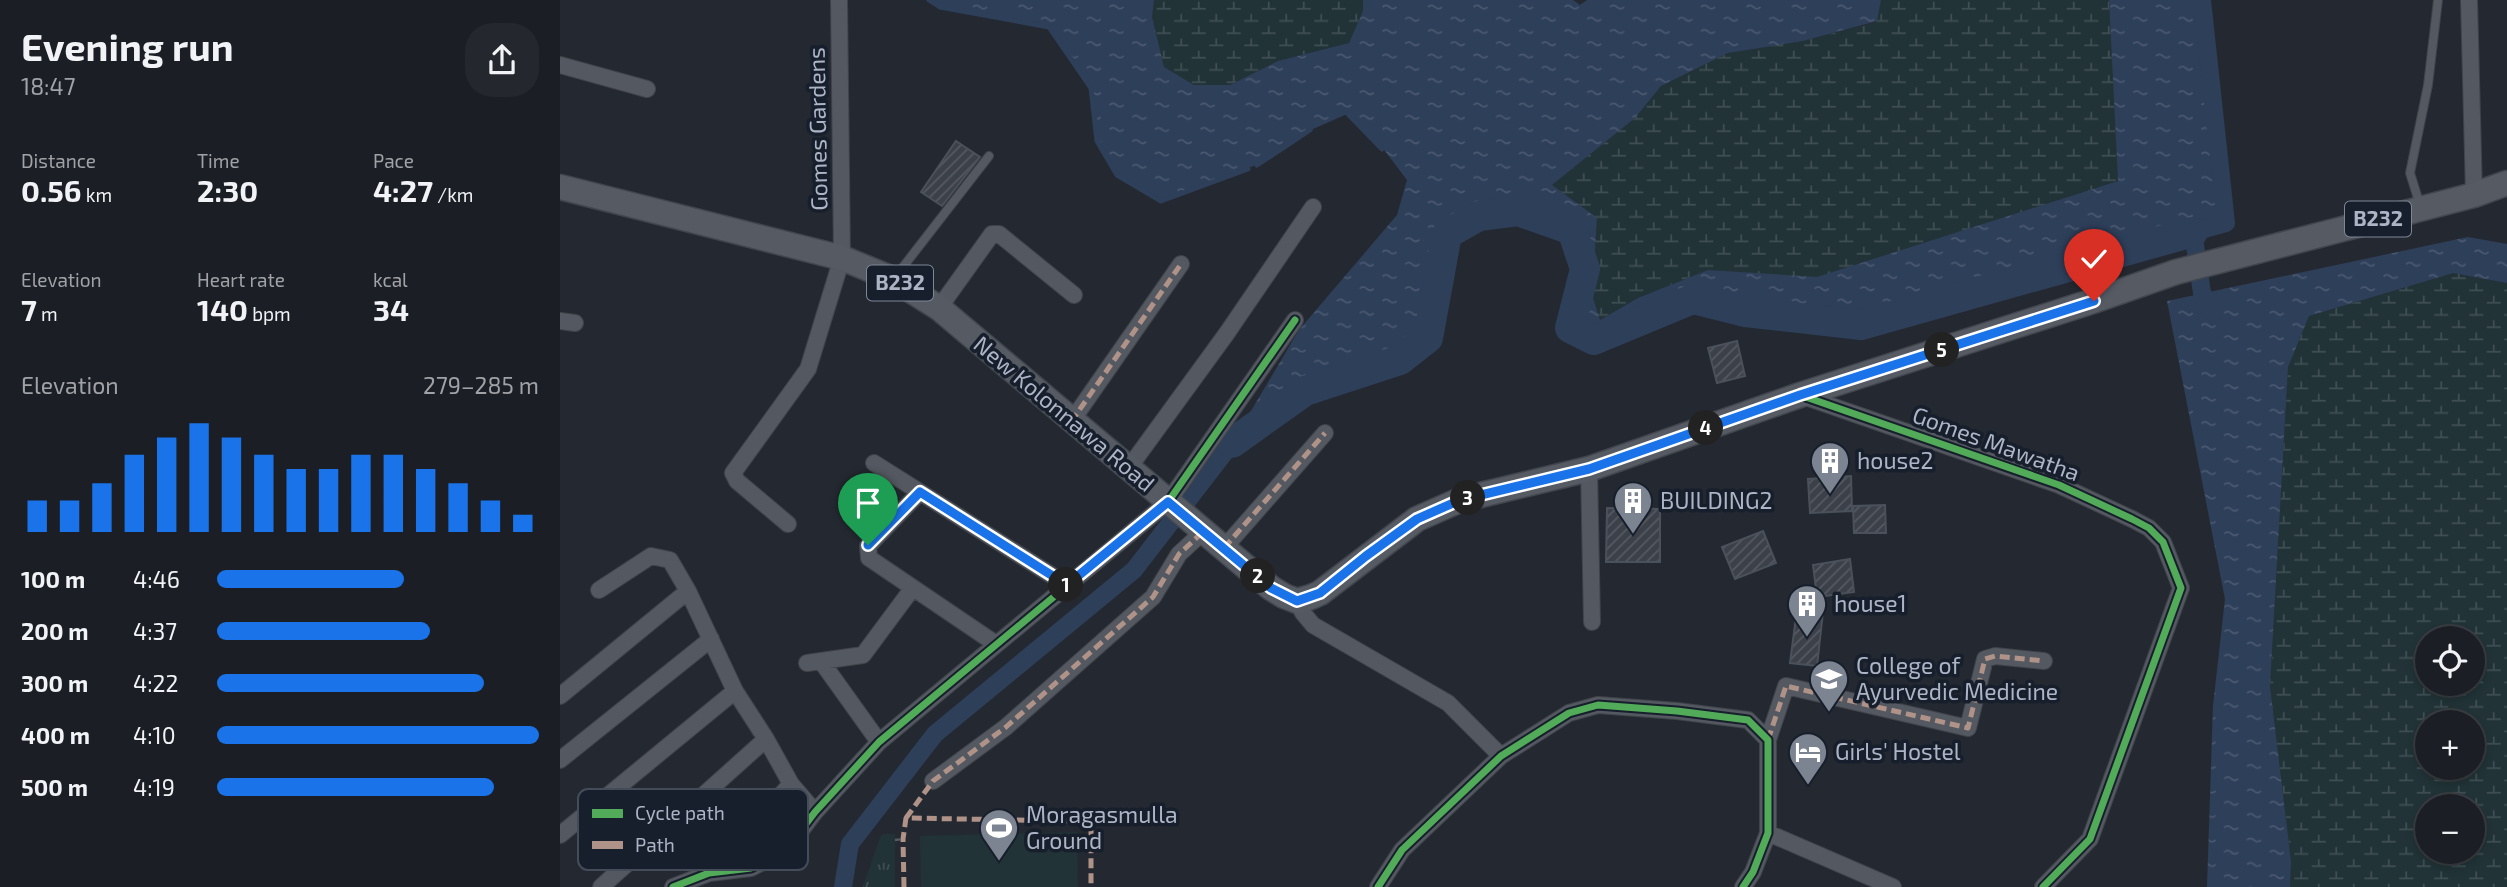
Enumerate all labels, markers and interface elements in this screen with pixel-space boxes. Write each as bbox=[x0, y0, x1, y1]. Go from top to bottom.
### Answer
text: Evening run bbox=[21, 23, 234, 69]
button: share bbox=[465, 23, 539, 97]
street label: Gomes Gardens bbox=[802, 47, 832, 211]
text: 18:47 bbox=[21, 72, 75, 100]
text: Distance bbox=[21, 149, 96, 172]
text: Time bbox=[197, 149, 240, 172]
text: Pace bbox=[373, 149, 414, 172]
text: 0.56 bbox=[21, 172, 82, 208]
text: 2:30 bbox=[197, 172, 258, 208]
text: 4:27 bbox=[373, 172, 433, 208]
text: km bbox=[82, 183, 112, 206]
text: /km bbox=[433, 183, 473, 206]
road number: B232 bbox=[2345, 202, 2411, 236]
pin bbox=[2064, 229, 2124, 301]
icon: check bbox=[2075, 240, 2113, 278]
road number: B232 bbox=[867, 266, 933, 300]
text: Elevation bbox=[21, 268, 102, 291]
text: Heart rate bbox=[197, 268, 285, 291]
text: kcal bbox=[373, 268, 408, 291]
text: 7 bbox=[21, 291, 37, 327]
text: 140 bbox=[197, 291, 248, 327]
text: 34 bbox=[373, 291, 409, 327]
text: m bbox=[37, 302, 58, 325]
text: bpm bbox=[248, 302, 291, 325]
street label: New Kolonnawa Road bbox=[969, 329, 1161, 497]
pin: 5 bbox=[1924, 332, 1960, 368]
text: 5 bbox=[1936, 338, 1947, 361]
text: Elevation bbox=[21, 371, 119, 399]
text: 279–285 m bbox=[423, 371, 539, 399]
street label: Gomes Mawatha bbox=[1909, 400, 2084, 486]
pin: 4 bbox=[1688, 410, 1724, 446]
text: 4 bbox=[1699, 416, 1712, 439]
building icon: house2 bbox=[1809, 440, 1851, 495]
place label: house2 bbox=[1857, 446, 1934, 474]
pin bbox=[838, 473, 898, 545]
pin: 3 bbox=[1450, 480, 1486, 516]
building icon: BUILDING2 bbox=[1612, 480, 1654, 535]
icon: arrive bbox=[849, 484, 887, 522]
text: 3 bbox=[1462, 486, 1473, 509]
place label: BUILDING2 bbox=[1660, 486, 1772, 514]
pin: 2 bbox=[1240, 558, 1276, 594]
text: 2 bbox=[1252, 564, 1263, 587]
text: 100 m bbox=[21, 565, 85, 593]
text: 4:46 bbox=[133, 565, 180, 593]
pin: 1 bbox=[1049, 568, 1084, 602]
text: 1 bbox=[1061, 573, 1070, 596]
building icon: house1 bbox=[1786, 583, 1828, 638]
place label: house1 bbox=[1834, 589, 1907, 617]
text: 200 m bbox=[21, 617, 89, 645]
text: 4:37 bbox=[133, 617, 177, 645]
map controls bbox=[2415, 626, 2485, 864]
button: locate bbox=[2415, 626, 2485, 696]
place label: College of Ayurvedic Medicine bbox=[1856, 651, 2058, 705]
school or university icon: College of Ayurvedic Medicine bbox=[1808, 658, 1850, 713]
text: 300 m bbox=[21, 669, 88, 697]
text: 4:22 bbox=[133, 669, 178, 697]
button: + bbox=[2415, 710, 2485, 780]
text: 400 m bbox=[21, 721, 90, 749]
text: 4:10 bbox=[133, 721, 176, 749]
hotel icon: Girls' Hostel bbox=[1787, 731, 1829, 786]
place label: Girls' Hostel bbox=[1835, 737, 1961, 765]
text: 500 m bbox=[21, 773, 88, 801]
text: 4:19 bbox=[133, 773, 175, 801]
legend bbox=[578, 789, 808, 870]
button: − bbox=[2415, 794, 2485, 864]
place label: Moragasmulla Ground bbox=[1026, 800, 1178, 854]
text: Cycle path bbox=[635, 801, 725, 824]
sports icon: Moragasmulla Ground bbox=[978, 807, 1020, 862]
text: Path bbox=[635, 833, 675, 856]

